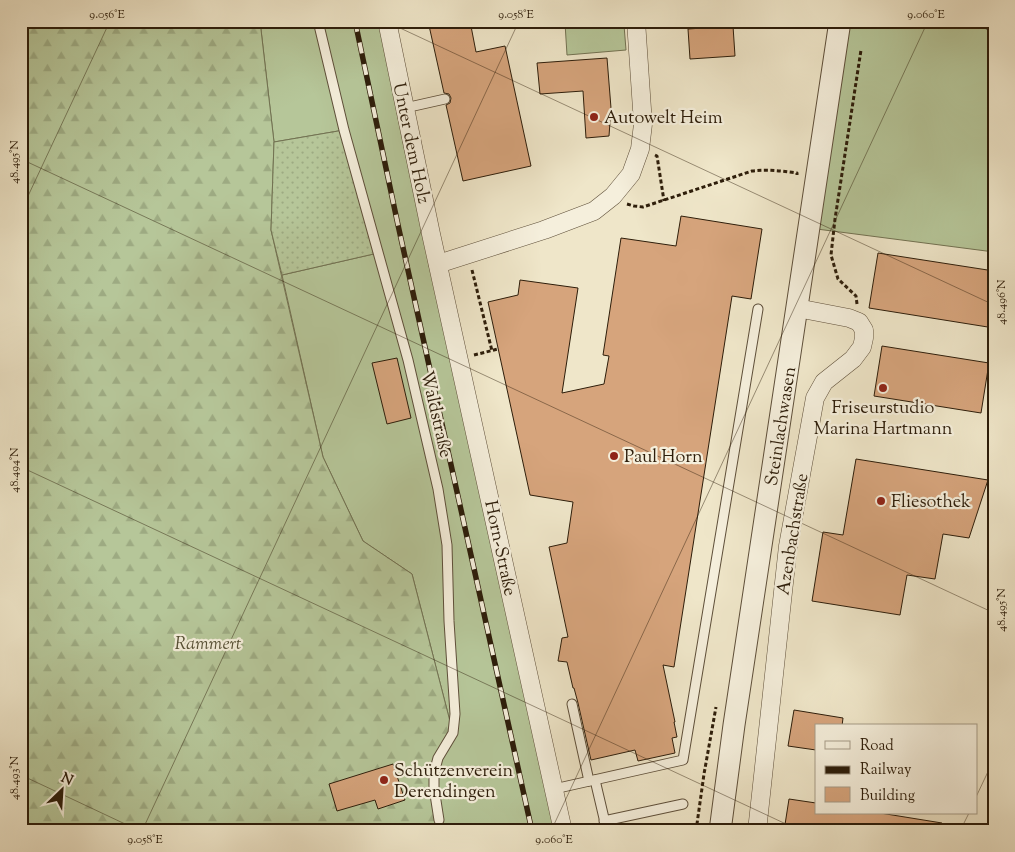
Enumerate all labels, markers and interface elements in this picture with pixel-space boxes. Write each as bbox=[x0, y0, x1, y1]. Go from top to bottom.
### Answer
text: 9.056°E bbox=[89, 6, 125, 24]
text: 9.058°E bbox=[498, 6, 534, 24]
text: 9.060°E bbox=[907, 6, 945, 24]
street label: Unter dem Holz bbox=[385, 80, 436, 207]
place label: Autowelt Heim bbox=[604, 106, 723, 132]
marker: Autowelt Heim bbox=[588, 111, 600, 123]
text: 48.495°N bbox=[6, 140, 24, 184]
text: 48.496°N bbox=[993, 279, 1011, 325]
street label: Steinlachwasen bbox=[760, 364, 804, 488]
street label: Waldstraße bbox=[412, 368, 458, 460]
marker: Friseurstudio Marina Hartmann bbox=[877, 382, 889, 394]
place label: Friseurstudio Marina Hartmann bbox=[814, 396, 953, 443]
place label: Paul Horn bbox=[624, 445, 703, 471]
text: 48.494°N bbox=[6, 447, 24, 493]
marker: Paul Horn bbox=[608, 450, 620, 462]
street label: Azenbachstraße bbox=[772, 472, 816, 597]
place label: Fliesothek bbox=[891, 490, 971, 516]
marker: Fliesothek bbox=[875, 495, 887, 507]
street label: Horn-Straße bbox=[476, 498, 522, 599]
text: 48.495°N bbox=[993, 588, 1011, 632]
park label: Rammert bbox=[175, 632, 242, 658]
legend bbox=[815, 724, 978, 814]
text: Road bbox=[860, 736, 894, 757]
text: 48.493°N bbox=[6, 756, 24, 800]
place label: Schützenverein Derendingen bbox=[394, 759, 514, 806]
text: Railway bbox=[860, 760, 912, 781]
north arrow bbox=[38, 764, 88, 814]
text: N bbox=[57, 769, 76, 791]
marker: Schützenverein Derendingen bbox=[378, 774, 390, 786]
text: Building bbox=[860, 786, 915, 807]
text: 9.058°E bbox=[127, 831, 163, 849]
text: 9.060°E bbox=[535, 831, 573, 849]

